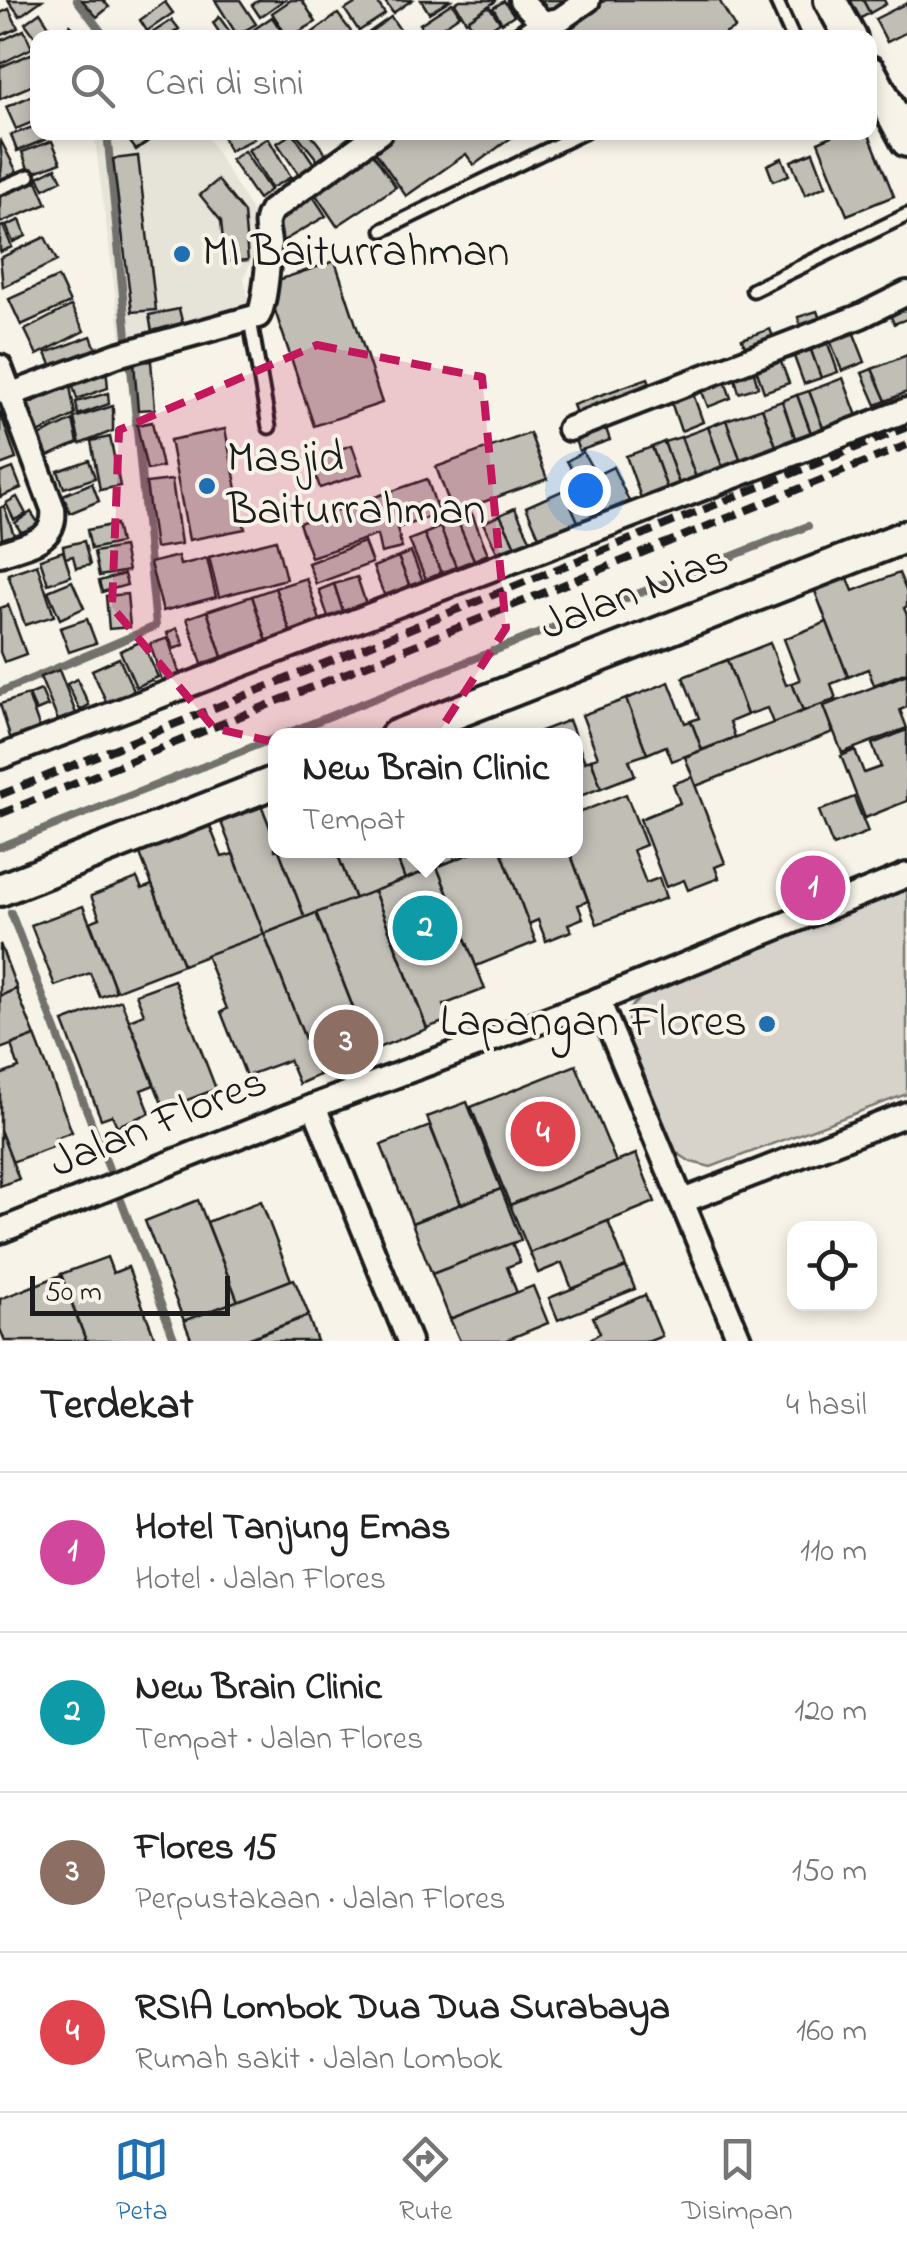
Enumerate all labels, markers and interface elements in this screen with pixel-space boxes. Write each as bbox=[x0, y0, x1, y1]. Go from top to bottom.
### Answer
search box bbox=[30, 30, 877, 140]
text: Cari di sini bbox=[145, 57, 304, 113]
icon: search bbox=[65, 58, 120, 113]
place label: MI Baiturrahman bbox=[202, 221, 510, 287]
marker: MI Baiturrahman bbox=[171, 243, 193, 265]
place label: Masjid Baiturrahman bbox=[226, 427, 485, 545]
your location bbox=[560, 465, 611, 516]
marker: Masjid Baiturrahman bbox=[196, 475, 218, 497]
street label: Jalan Nias bbox=[531, 528, 739, 660]
popup bbox=[268, 728, 583, 858]
text: New Brain Clinic bbox=[302, 742, 549, 798]
text: Tempat bbox=[302, 798, 405, 845]
pin: 1 bbox=[780, 850, 846, 926]
pin: 2 bbox=[392, 890, 458, 966]
place label: Lapangan Flores bbox=[440, 991, 747, 1058]
pin: 3 bbox=[314, 1004, 378, 1080]
marker: Lapangan Flores bbox=[756, 1013, 778, 1035]
street label: Jalan Flores bbox=[41, 1051, 277, 1197]
pin: 4 bbox=[510, 1096, 576, 1172]
map controls bbox=[787, 1221, 877, 1311]
button: locate bbox=[787, 1221, 877, 1311]
scale bar bbox=[30, 1271, 230, 1316]
text: 50 m bbox=[45, 1273, 102, 1314]
text: Terdekat bbox=[40, 1376, 194, 1437]
text: 4 hasil bbox=[786, 1383, 867, 1430]
text: Hotel Tanjung Emas bbox=[135, 1501, 450, 1557]
text: 1 bbox=[67, 1529, 78, 1576]
text: 110 m bbox=[800, 1529, 867, 1576]
text: Hotel · Jalan Flores bbox=[135, 1557, 386, 1604]
text: New Brain Clinic bbox=[135, 1661, 382, 1717]
text: 2 bbox=[65, 1689, 80, 1736]
text: 120 m bbox=[794, 1689, 867, 1736]
text: Tempat · Jalan Flores bbox=[135, 1717, 423, 1764]
text: Flores 15 bbox=[135, 1821, 277, 1877]
text: 3 bbox=[66, 1849, 79, 1896]
text: 150 m bbox=[792, 1849, 867, 1896]
text: Perpustakaan · Jalan Flores bbox=[135, 1877, 506, 1924]
text: RSIA Lombok Dua Dua Surabaya bbox=[135, 1981, 670, 2037]
text: 4 bbox=[66, 2009, 79, 2056]
text: 160 m bbox=[796, 2009, 867, 2056]
text: Rumah sakit · Jalan Lombok bbox=[135, 2037, 502, 2084]
tab: Peta bbox=[114, 2132, 169, 2233]
tab: Rute bbox=[398, 2132, 453, 2233]
tab: Disimpan bbox=[682, 2132, 793, 2233]

